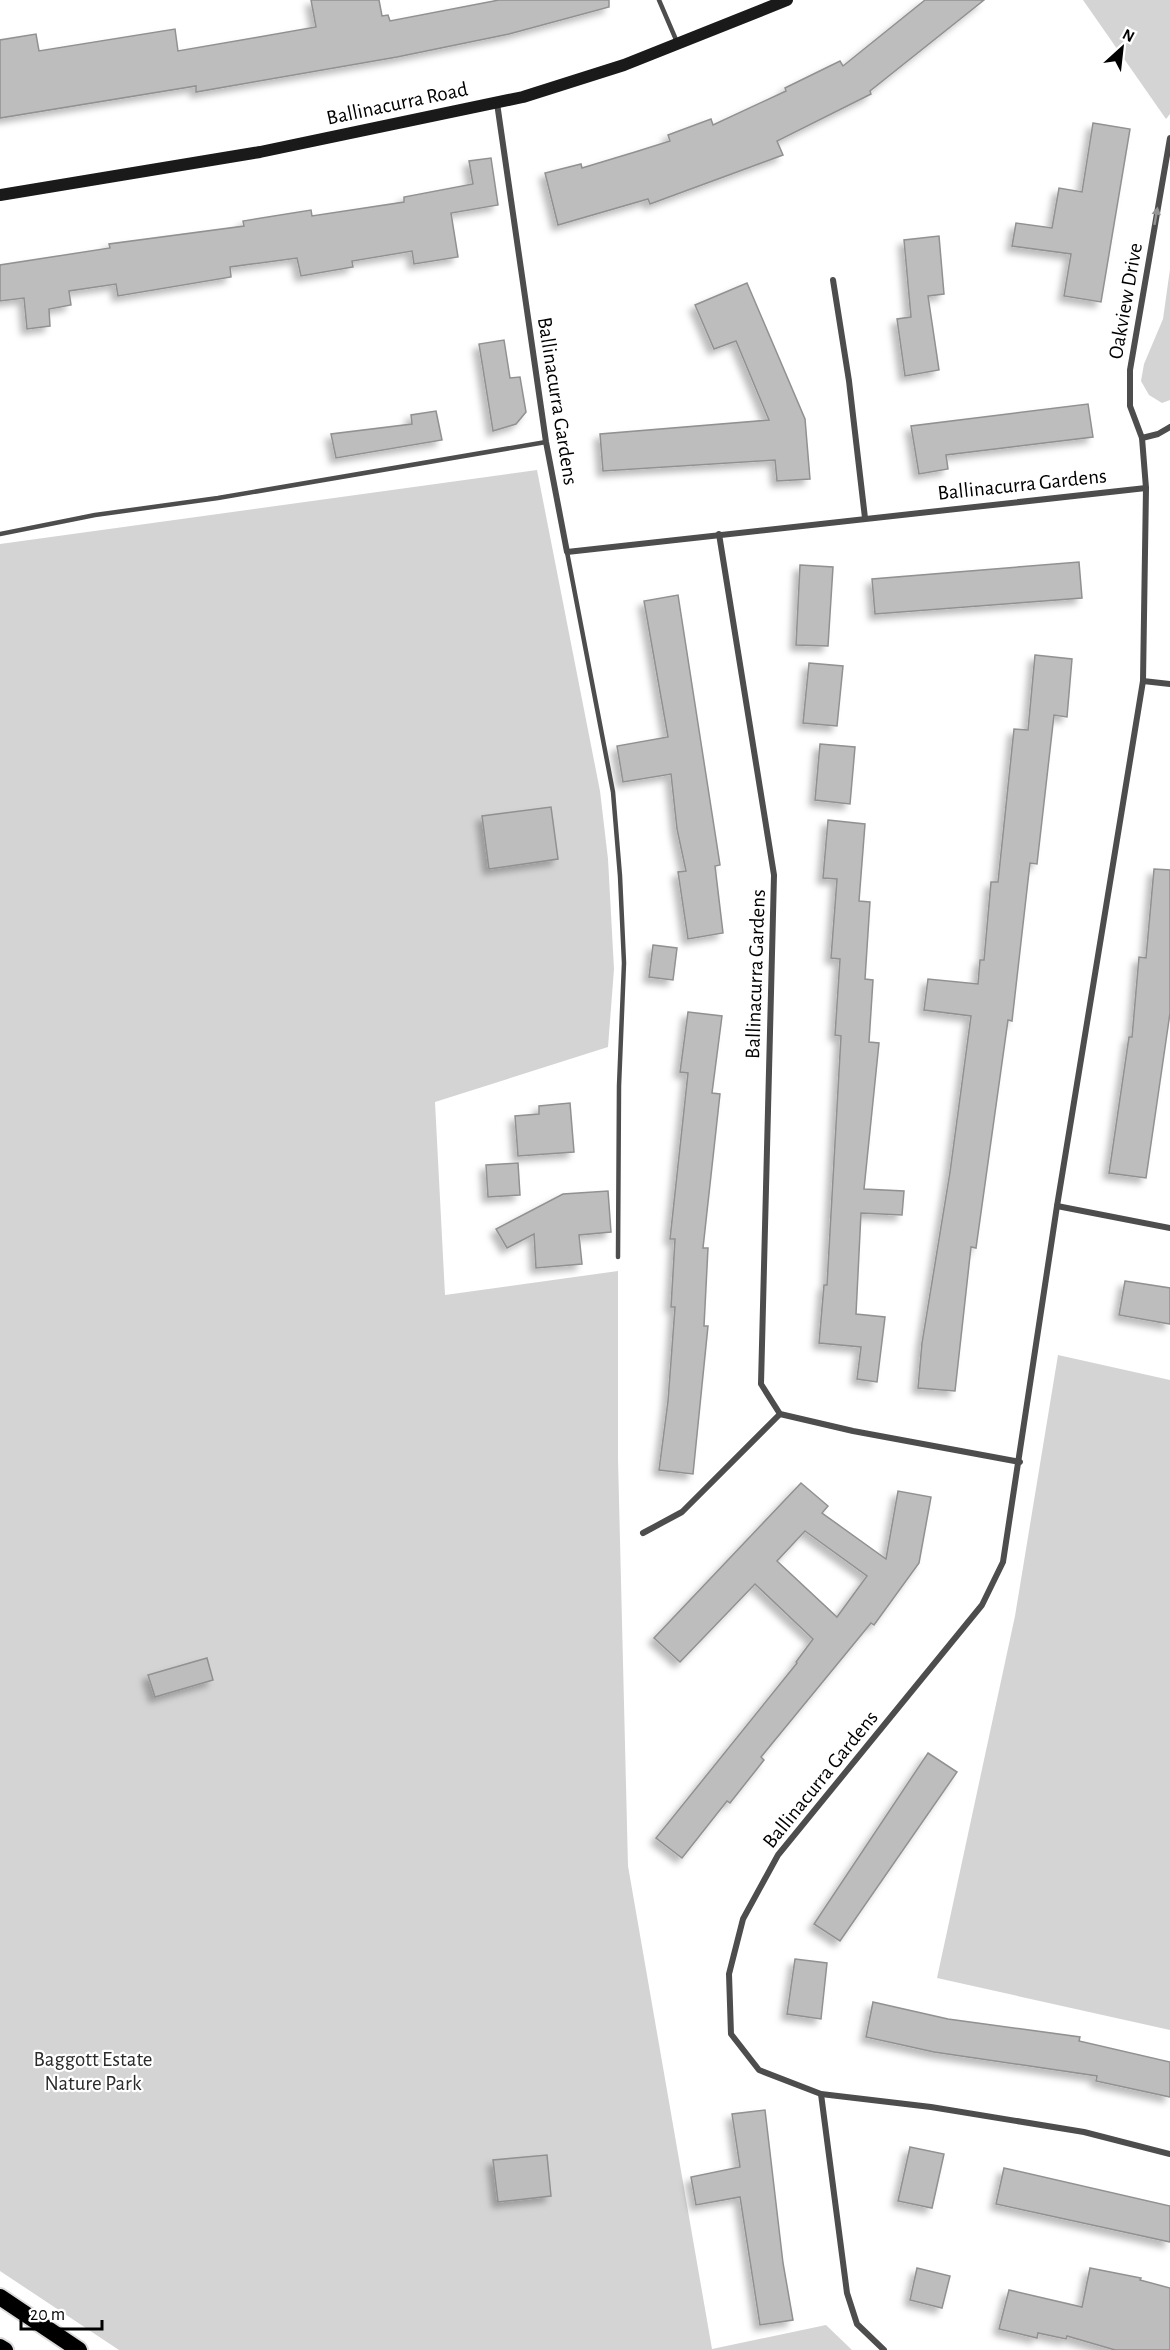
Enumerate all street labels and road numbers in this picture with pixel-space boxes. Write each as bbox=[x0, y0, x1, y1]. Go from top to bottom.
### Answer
street label: Ballinacurra Road bbox=[325, 78, 470, 129]
street label: Oakview Drive bbox=[1105, 241, 1146, 361]
street label: Ballinacurra Gardens bbox=[534, 316, 581, 487]
street label: Ballinacurra Gardens bbox=[936, 465, 1108, 504]
street label: Ballinacurra Gardens bbox=[742, 889, 769, 1059]
street label: Ballinacurra Gardens bbox=[759, 1707, 882, 1852]

